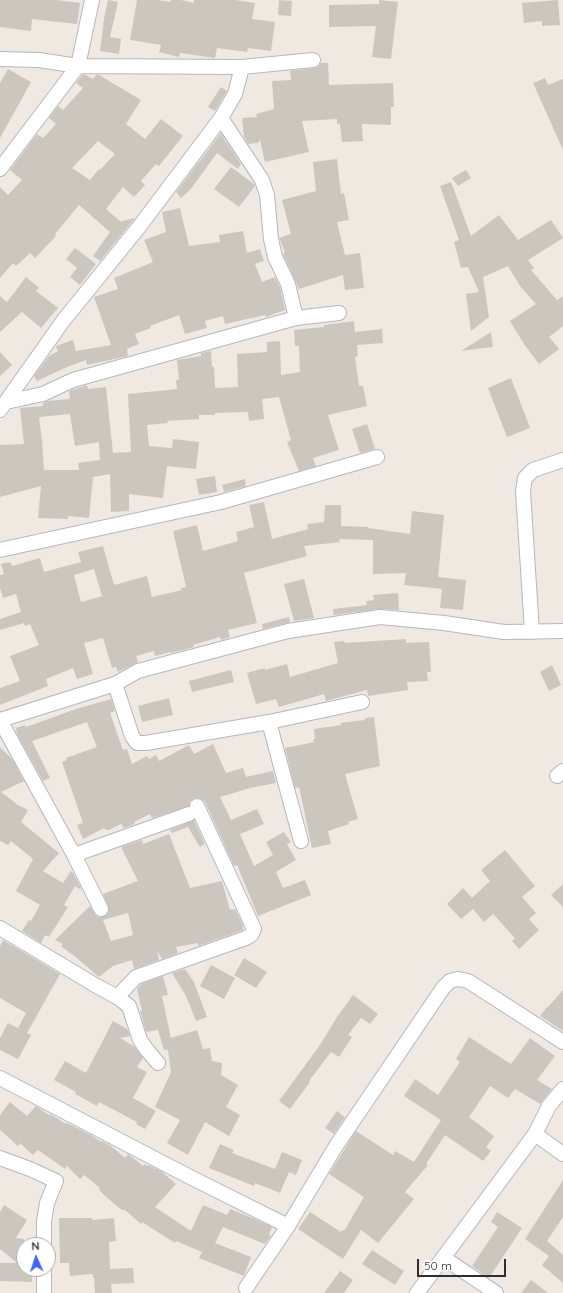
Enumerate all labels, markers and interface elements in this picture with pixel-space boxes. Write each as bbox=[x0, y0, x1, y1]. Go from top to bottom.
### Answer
north arrow bbox=[16, 1237, 56, 1277]
text: N bbox=[31, 1239, 40, 1253]
scale bar bbox=[419, 1251, 508, 1277]
text: 50 m bbox=[424, 1258, 452, 1273]

